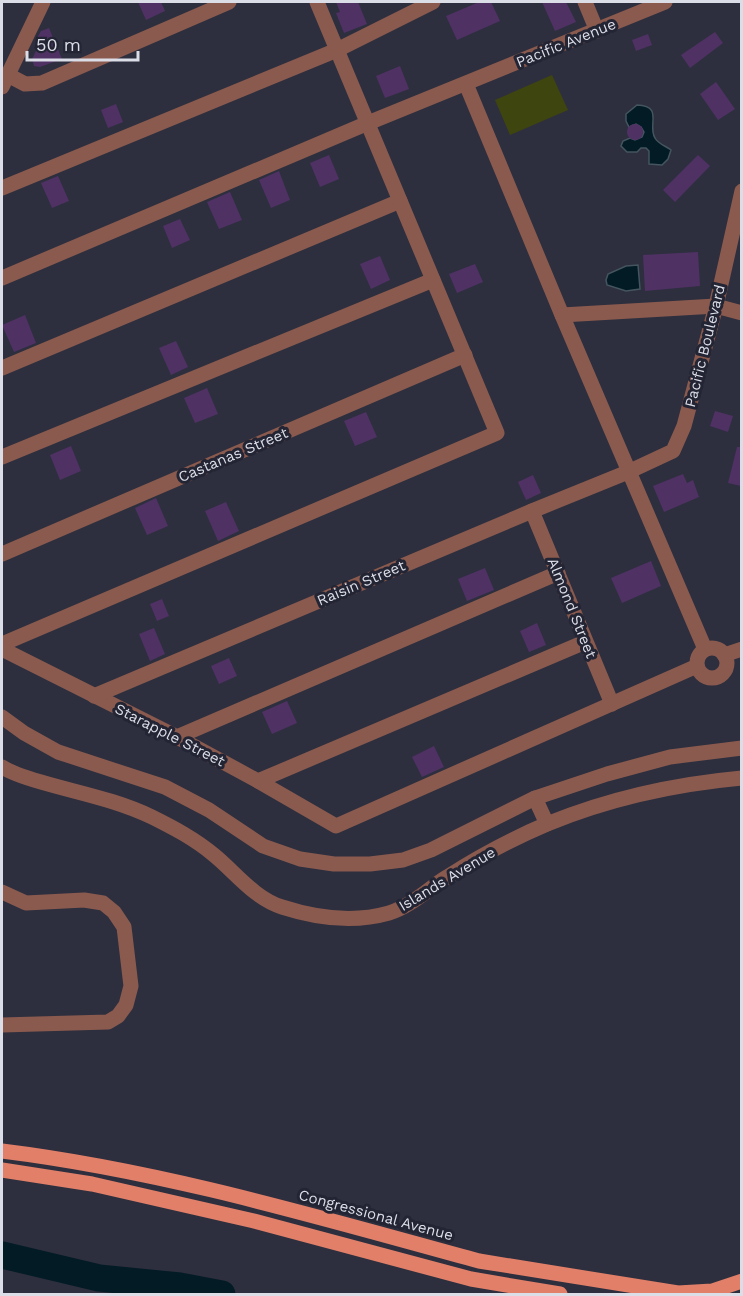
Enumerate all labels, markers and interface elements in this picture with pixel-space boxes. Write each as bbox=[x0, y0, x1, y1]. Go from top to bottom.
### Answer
street label: Pacific Avenue bbox=[514, 15, 618, 71]
scale bar bbox=[27, 24, 138, 62]
text: 50 m bbox=[36, 34, 81, 55]
street label: Pacific Boulevard bbox=[681, 283, 729, 409]
street label: Castanas Street bbox=[175, 423, 291, 486]
street label: Almond Street bbox=[544, 555, 601, 662]
street label: Raisin Street bbox=[314, 556, 408, 610]
street label: Starapple Street bbox=[112, 699, 229, 771]
street label: Islands Avenue bbox=[395, 843, 499, 915]
street label: Congressional Avenue bbox=[297, 1186, 455, 1244]

